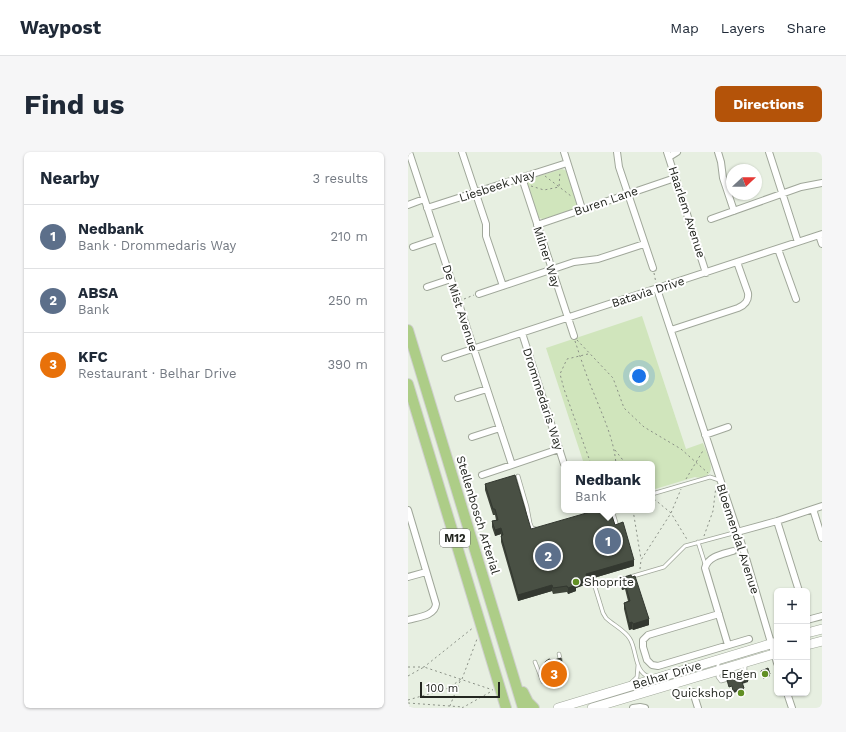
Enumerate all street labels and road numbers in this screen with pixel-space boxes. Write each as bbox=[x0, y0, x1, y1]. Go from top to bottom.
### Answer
street label: Haarlem Avenue bbox=[666, 165, 708, 260]
street label: Liesbeek Way bbox=[457, 167, 538, 205]
street label: Buren Lane bbox=[572, 183, 640, 218]
street label: Milner Way bbox=[531, 225, 564, 290]
street label: De Mist Avenue bbox=[439, 263, 481, 353]
street label: Batavia Drive bbox=[610, 274, 686, 310]
street label: Drommedaris Way bbox=[520, 346, 566, 453]
street label: Stellenbosch Arterial bbox=[453, 454, 503, 576]
street label: Bloemendal Avenue bbox=[714, 482, 762, 596]
road number: M12 bbox=[440, 529, 470, 547]
street label: Belhar Drive bbox=[631, 658, 703, 692]

